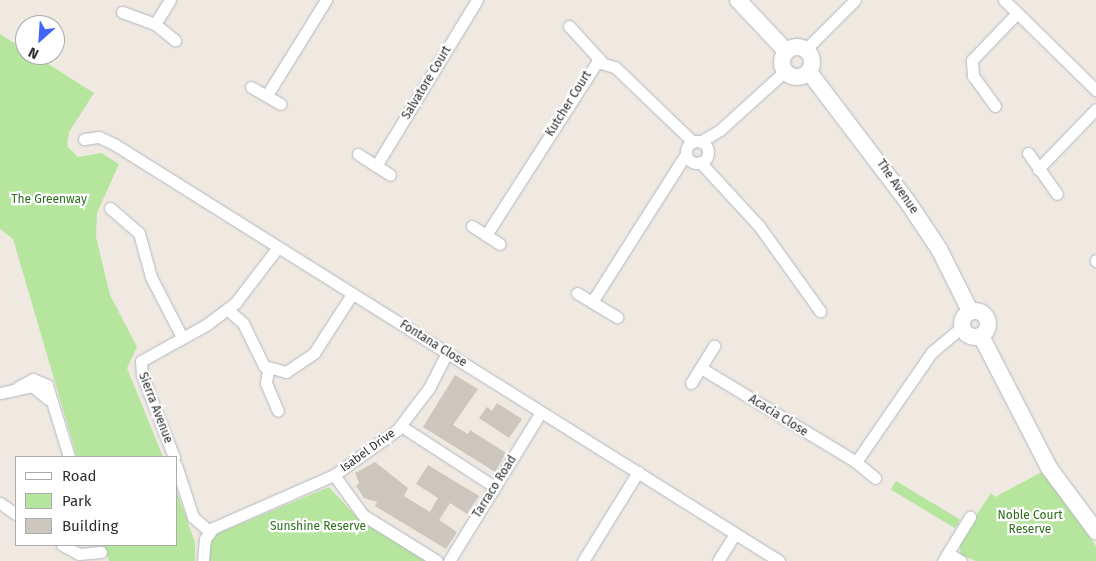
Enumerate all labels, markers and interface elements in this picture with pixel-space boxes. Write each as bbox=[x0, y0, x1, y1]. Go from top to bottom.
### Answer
north arrow bbox=[15, 15, 65, 65]
text: N bbox=[26, 43, 42, 63]
street label: Salvatore Court bbox=[399, 44, 455, 122]
street label: Kutcher Court bbox=[543, 69, 595, 139]
street label: The Avenue bbox=[873, 157, 921, 217]
park label: The Greenway bbox=[11, 193, 87, 207]
street label: Fontana Close bbox=[397, 318, 469, 370]
street label: Sierra Avenue bbox=[135, 370, 175, 446]
street label: Acacia Close bbox=[746, 392, 810, 440]
street label: Isabel Drive bbox=[338, 426, 398, 476]
street label: Tarraco Road bbox=[470, 453, 520, 521]
legend bbox=[15, 456, 178, 546]
text: Road bbox=[62, 467, 97, 485]
text: Park bbox=[62, 492, 92, 510]
park label: Noble Court Reserve bbox=[998, 509, 1062, 537]
text: Building bbox=[62, 517, 118, 535]
park label: Sunshine Reserve bbox=[270, 520, 366, 534]

